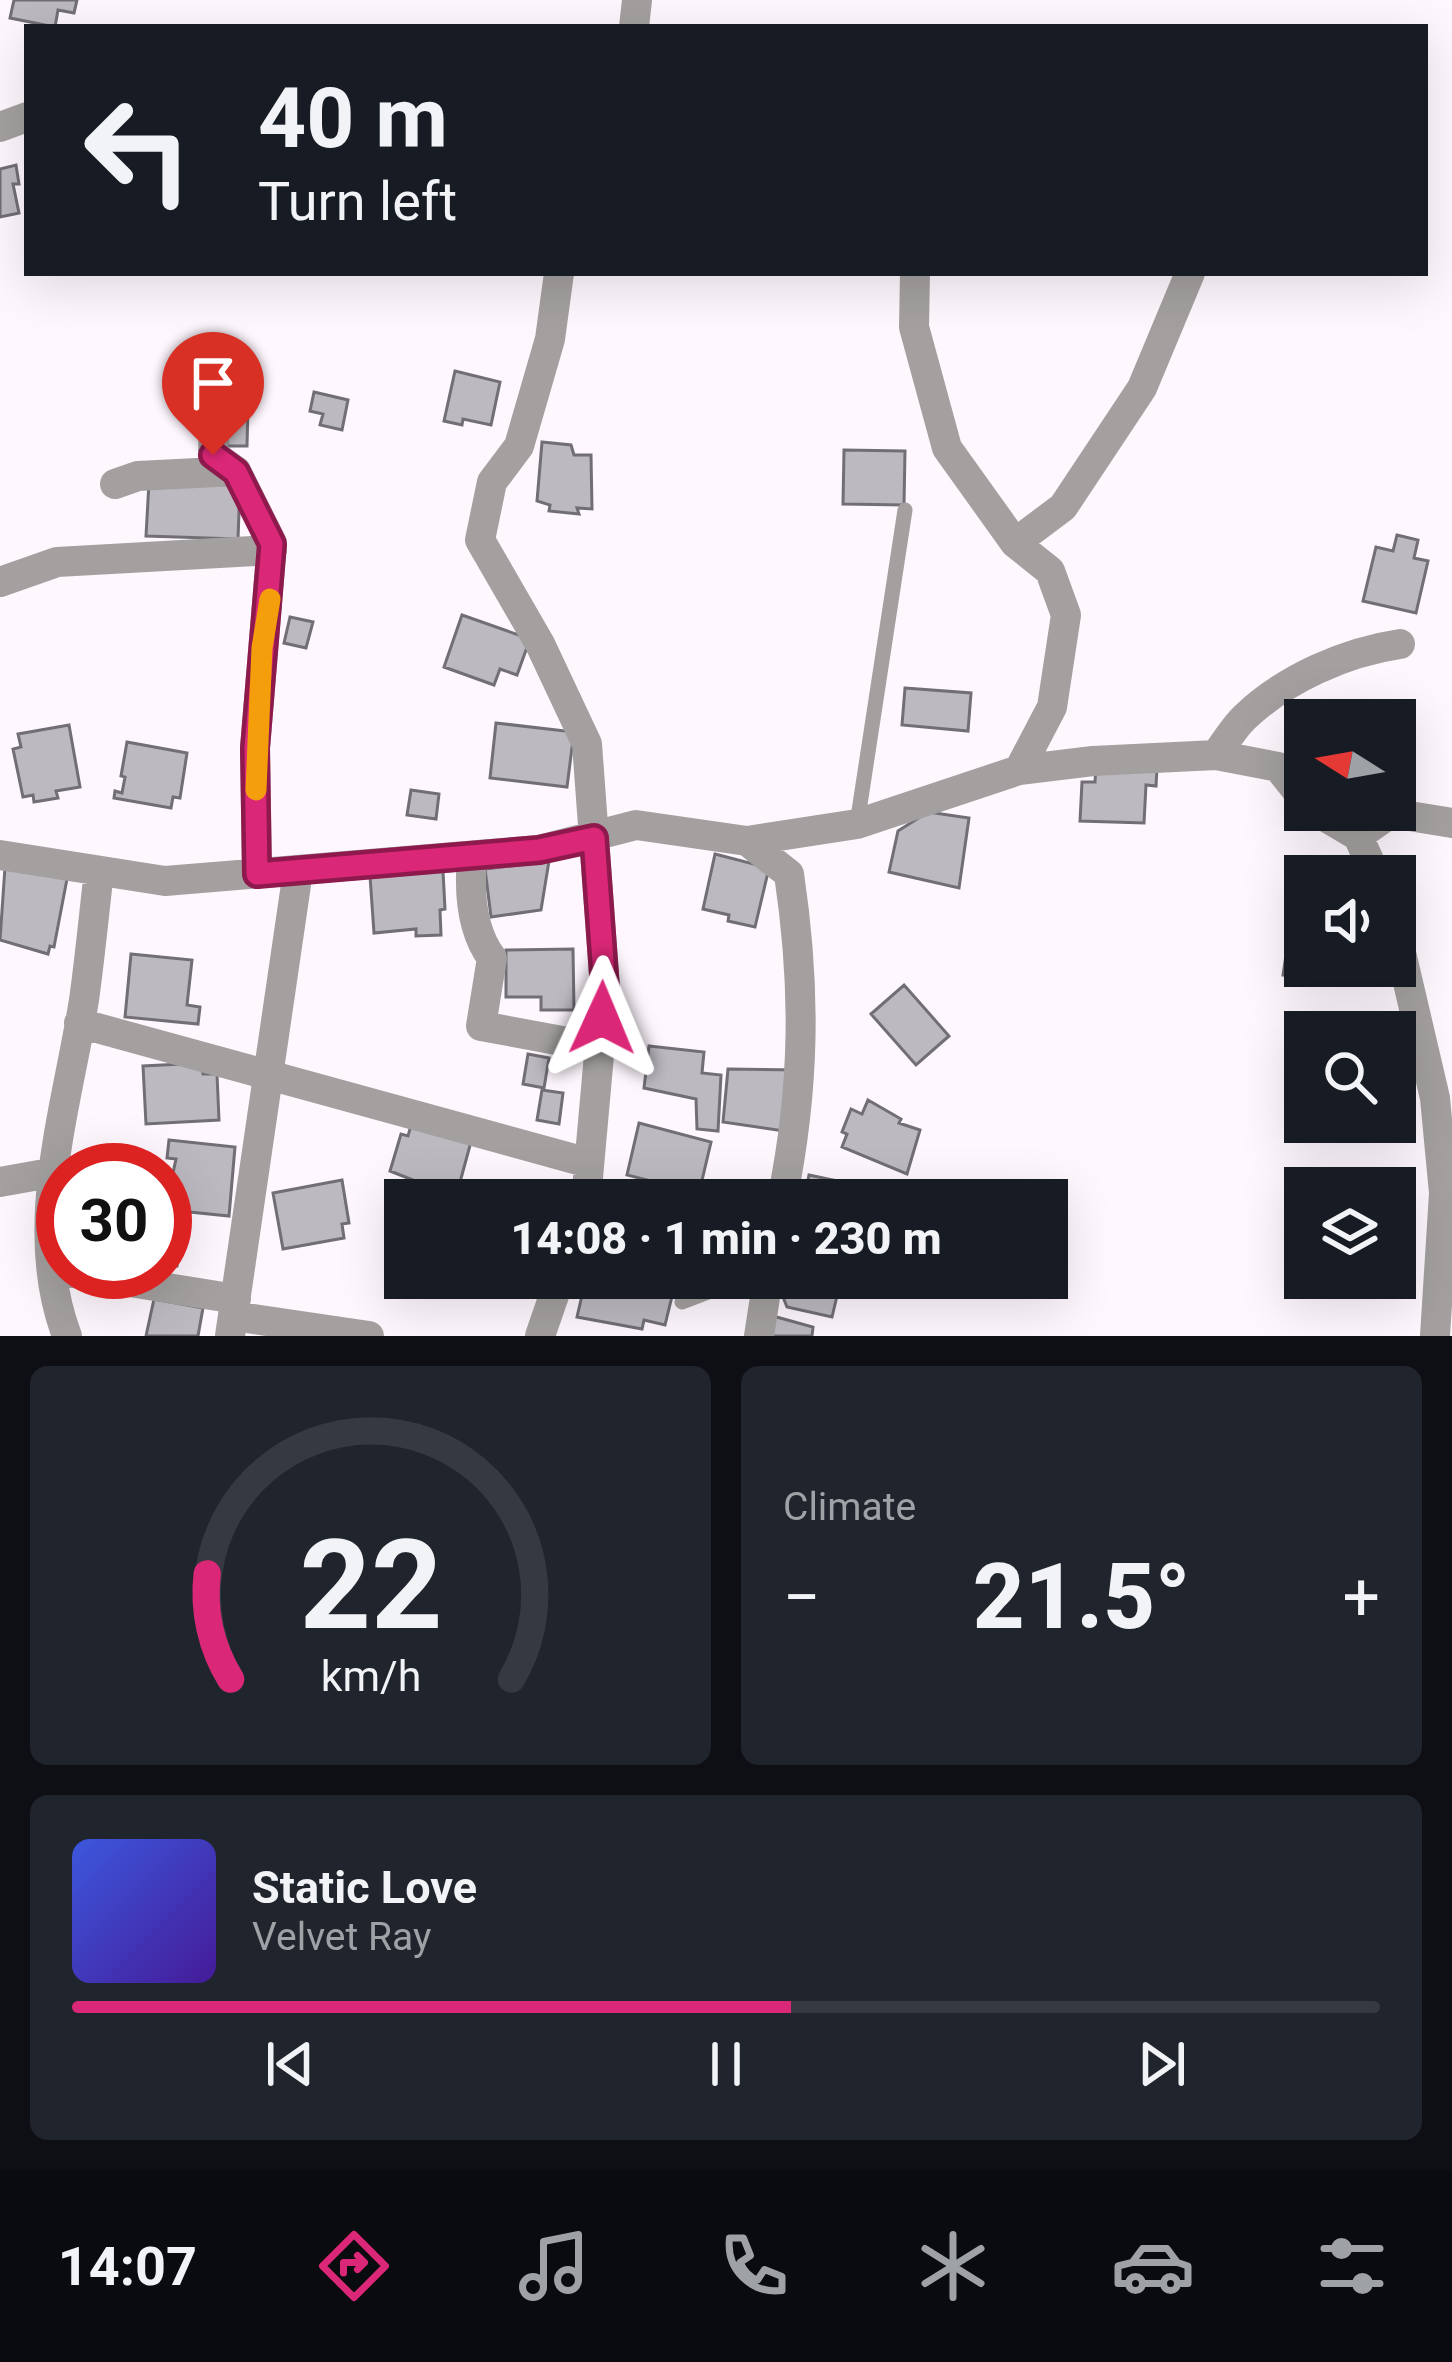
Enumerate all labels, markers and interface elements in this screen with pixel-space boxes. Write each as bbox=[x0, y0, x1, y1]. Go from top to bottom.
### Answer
text: 40 m bbox=[258, 69, 448, 168]
icon: left bbox=[60, 72, 216, 228]
text: Turn left bbox=[258, 170, 457, 233]
pin bbox=[162, 332, 264, 455]
icon: arrive bbox=[180, 350, 246, 416]
north arrow bbox=[1284, 699, 1416, 831]
map controls bbox=[1284, 699, 1416, 1299]
button: sound bbox=[1284, 855, 1416, 987]
position arrow bbox=[539, 955, 665, 1081]
button: search bbox=[1284, 1011, 1416, 1143]
speed limit sign: 30 bbox=[36, 1143, 192, 1299]
button: layers bbox=[1284, 1167, 1416, 1299]
text: 14:08 · 1 min · 230 m bbox=[510, 1212, 942, 1265]
text: Climate bbox=[783, 1484, 916, 1530]
text: 22 bbox=[299, 1512, 442, 1658]
text: 21.5° bbox=[973, 1545, 1191, 1650]
text: − bbox=[783, 1559, 821, 1636]
text: + bbox=[1343, 1559, 1380, 1636]
text: km/h bbox=[320, 1650, 421, 1700]
text: Static Love bbox=[252, 1861, 477, 1914]
text: Velvet Ray bbox=[252, 1914, 431, 1960]
icon: previous bbox=[257, 2031, 323, 2097]
icon: pause bbox=[693, 2031, 759, 2097]
icon: next bbox=[1129, 2031, 1195, 2097]
icon: directions bbox=[312, 2224, 396, 2308]
icon: music bbox=[512, 2224, 596, 2308]
icon: phone bbox=[712, 2224, 796, 2308]
icon: climate bbox=[911, 2224, 995, 2308]
icon: car bbox=[1111, 2224, 1195, 2308]
icon: filters bbox=[1310, 2224, 1394, 2308]
text: 14:07 bbox=[58, 2235, 197, 2298]

